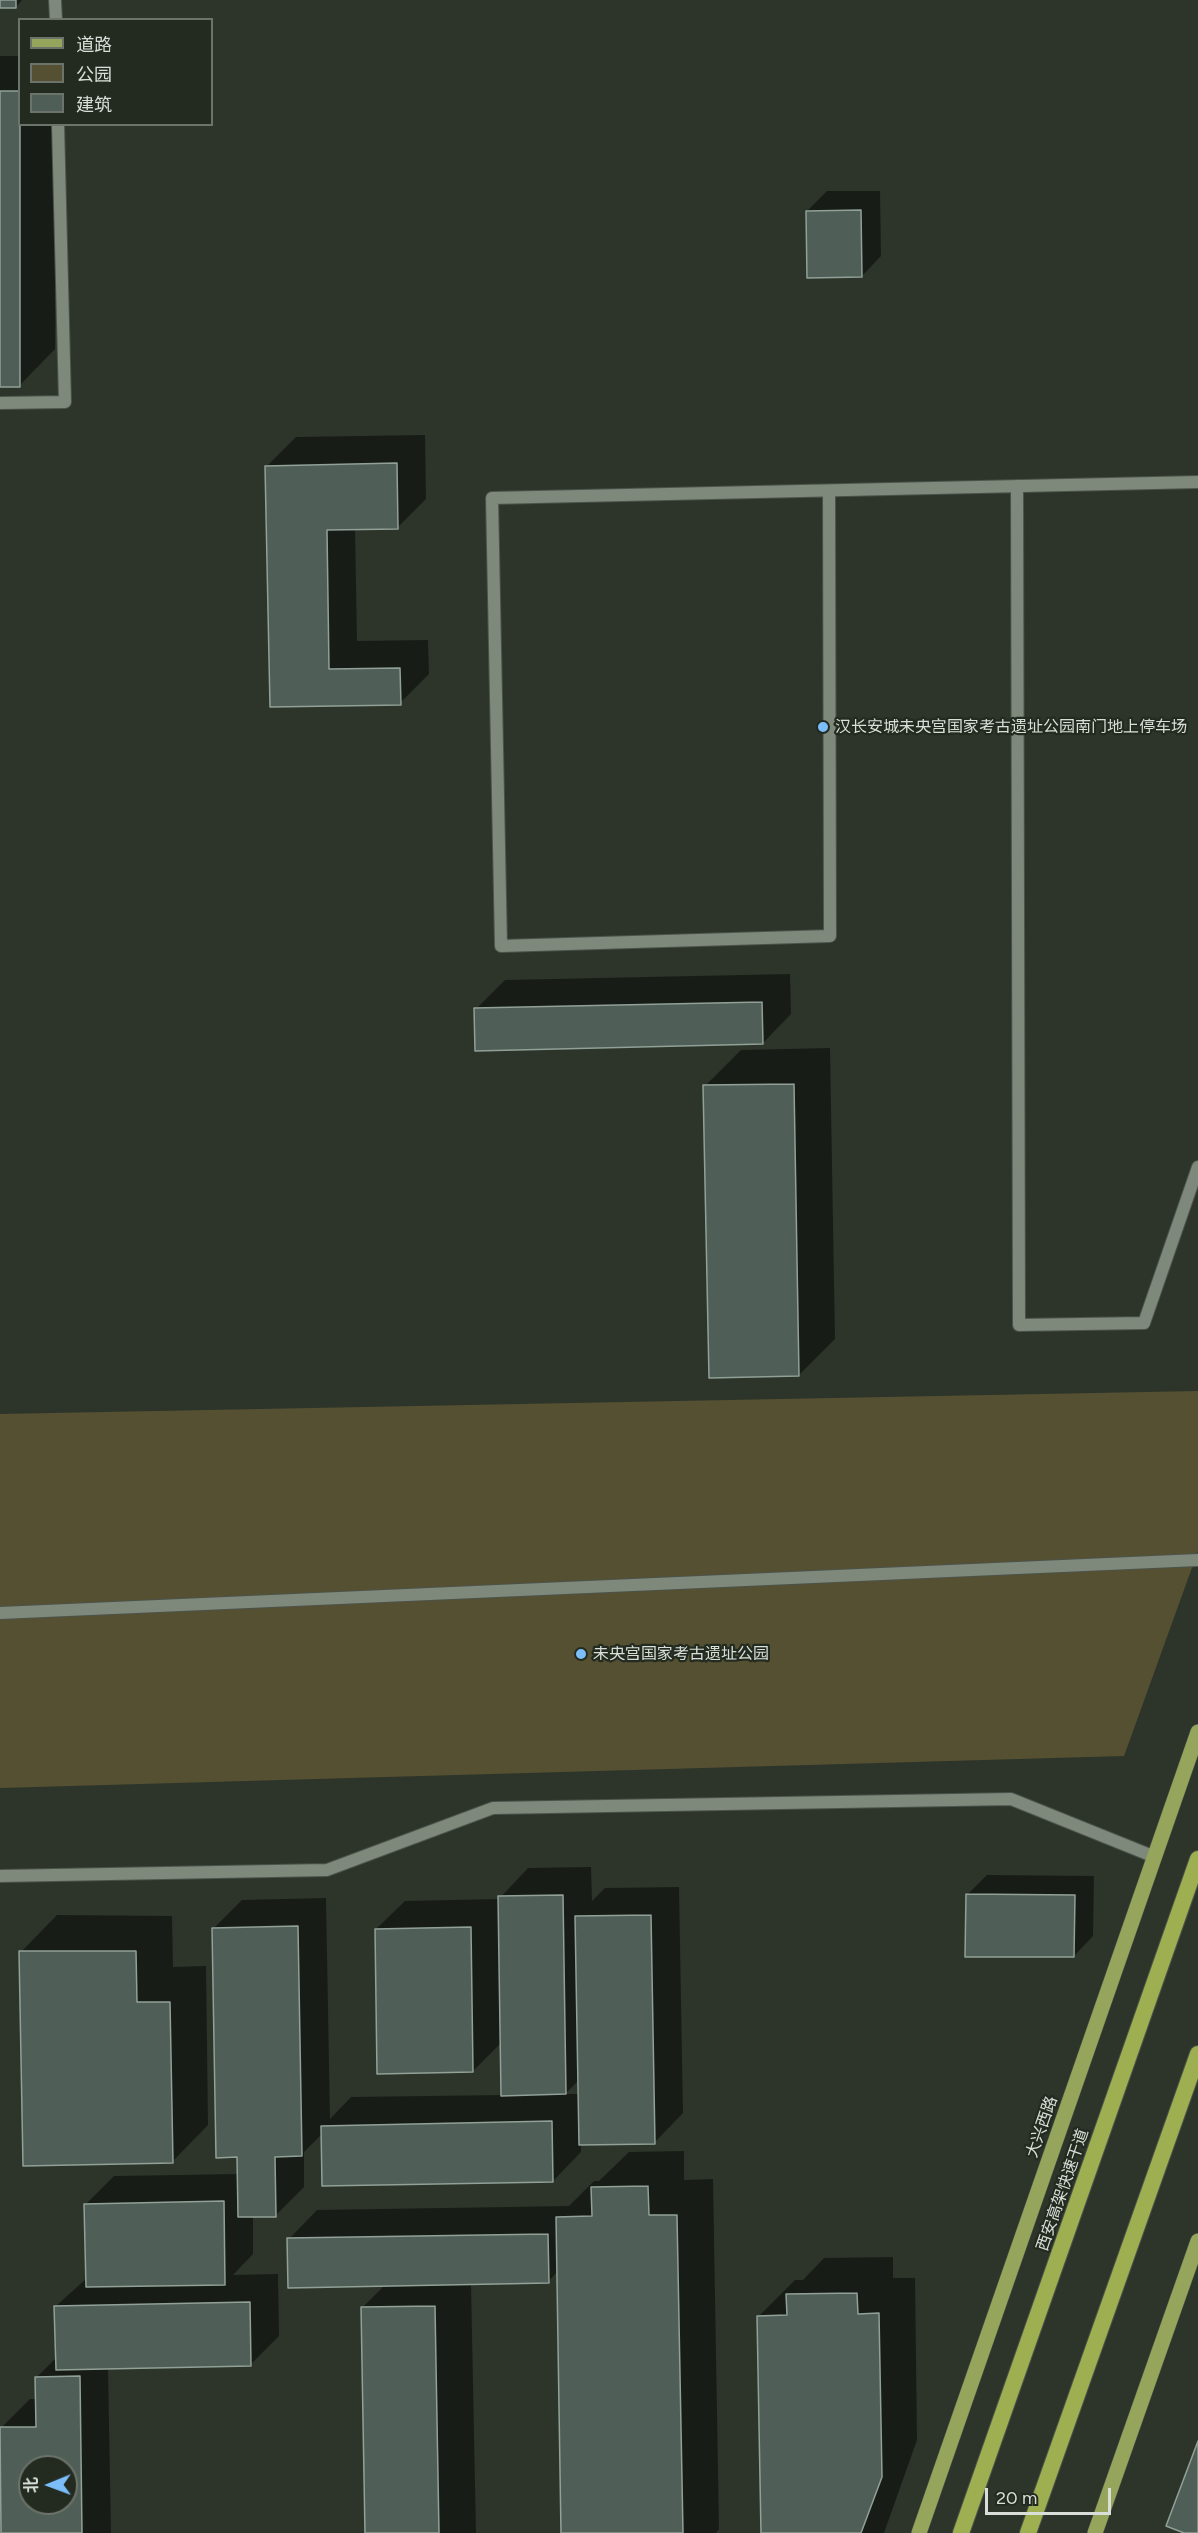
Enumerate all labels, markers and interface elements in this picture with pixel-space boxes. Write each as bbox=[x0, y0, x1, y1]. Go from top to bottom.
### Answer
legend bbox=[18, 18, 213, 126]
text: 道路 bbox=[76, 34, 112, 56]
text: 公园 bbox=[76, 64, 112, 86]
text: 建筑 bbox=[76, 94, 112, 116]
place label: 汉长安城未央宫国家考古遗址公园南门地上停车场 bbox=[835, 717, 1187, 737]
marker: 汉长安城未央宫国家考古遗址公园南门地上停车场 bbox=[816, 720, 830, 734]
place label: 未央宫国家考古遗址公园 bbox=[593, 1644, 769, 1664]
marker: 未央宫国家考古遗址公园 bbox=[574, 1647, 588, 1661]
street label: 大兴西路 bbox=[1023, 2094, 1061, 2160]
street label: 西安高架快速干道 bbox=[1033, 2126, 1093, 2254]
north arrow bbox=[18, 2455, 78, 2515]
scale bar bbox=[988, 2476, 1114, 2514]
text: 北 bbox=[22, 2477, 41, 2493]
text: 20 m bbox=[996, 2487, 1037, 2509]

